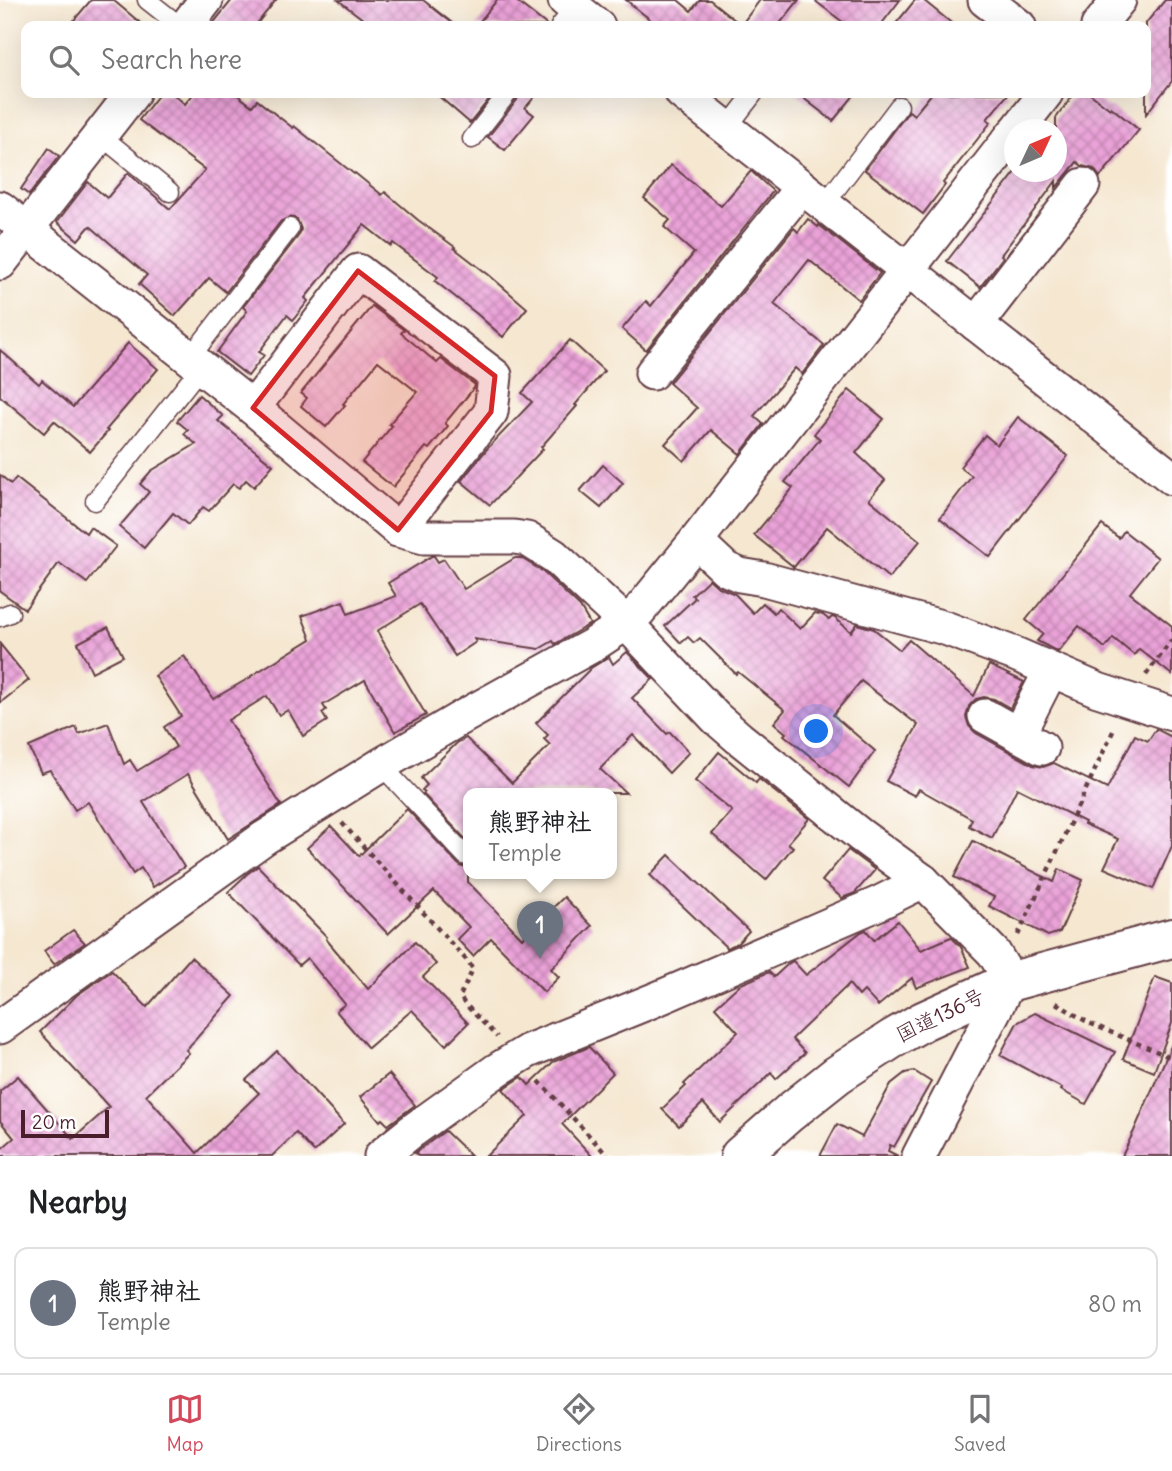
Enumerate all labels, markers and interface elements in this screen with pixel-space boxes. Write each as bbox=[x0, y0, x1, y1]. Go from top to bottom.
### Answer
search box bbox=[21, 21, 1151, 98]
icon: search bbox=[45, 41, 83, 79]
text: Search here bbox=[101, 43, 242, 76]
north arrow bbox=[1004, 119, 1067, 182]
your location bbox=[799, 714, 833, 748]
popup bbox=[463, 788, 617, 879]
text: 熊野神社 bbox=[488, 805, 592, 838]
text: Temple bbox=[488, 838, 562, 867]
pin: 1 bbox=[517, 901, 563, 959]
street label: 国道136号 bbox=[891, 982, 989, 1048]
scale bar bbox=[21, 1107, 108, 1139]
text: 20 m bbox=[32, 1110, 76, 1134]
text: Nearby bbox=[28, 1183, 128, 1221]
text: 熊野神社 bbox=[97, 1274, 201, 1307]
text: 1 bbox=[48, 1289, 58, 1318]
text: 80 m bbox=[1088, 1289, 1142, 1318]
text: Temple bbox=[97, 1307, 171, 1336]
tab: Map bbox=[166, 1390, 204, 1456]
tab: Directions bbox=[536, 1390, 622, 1456]
tab: Saved bbox=[954, 1390, 1006, 1456]

